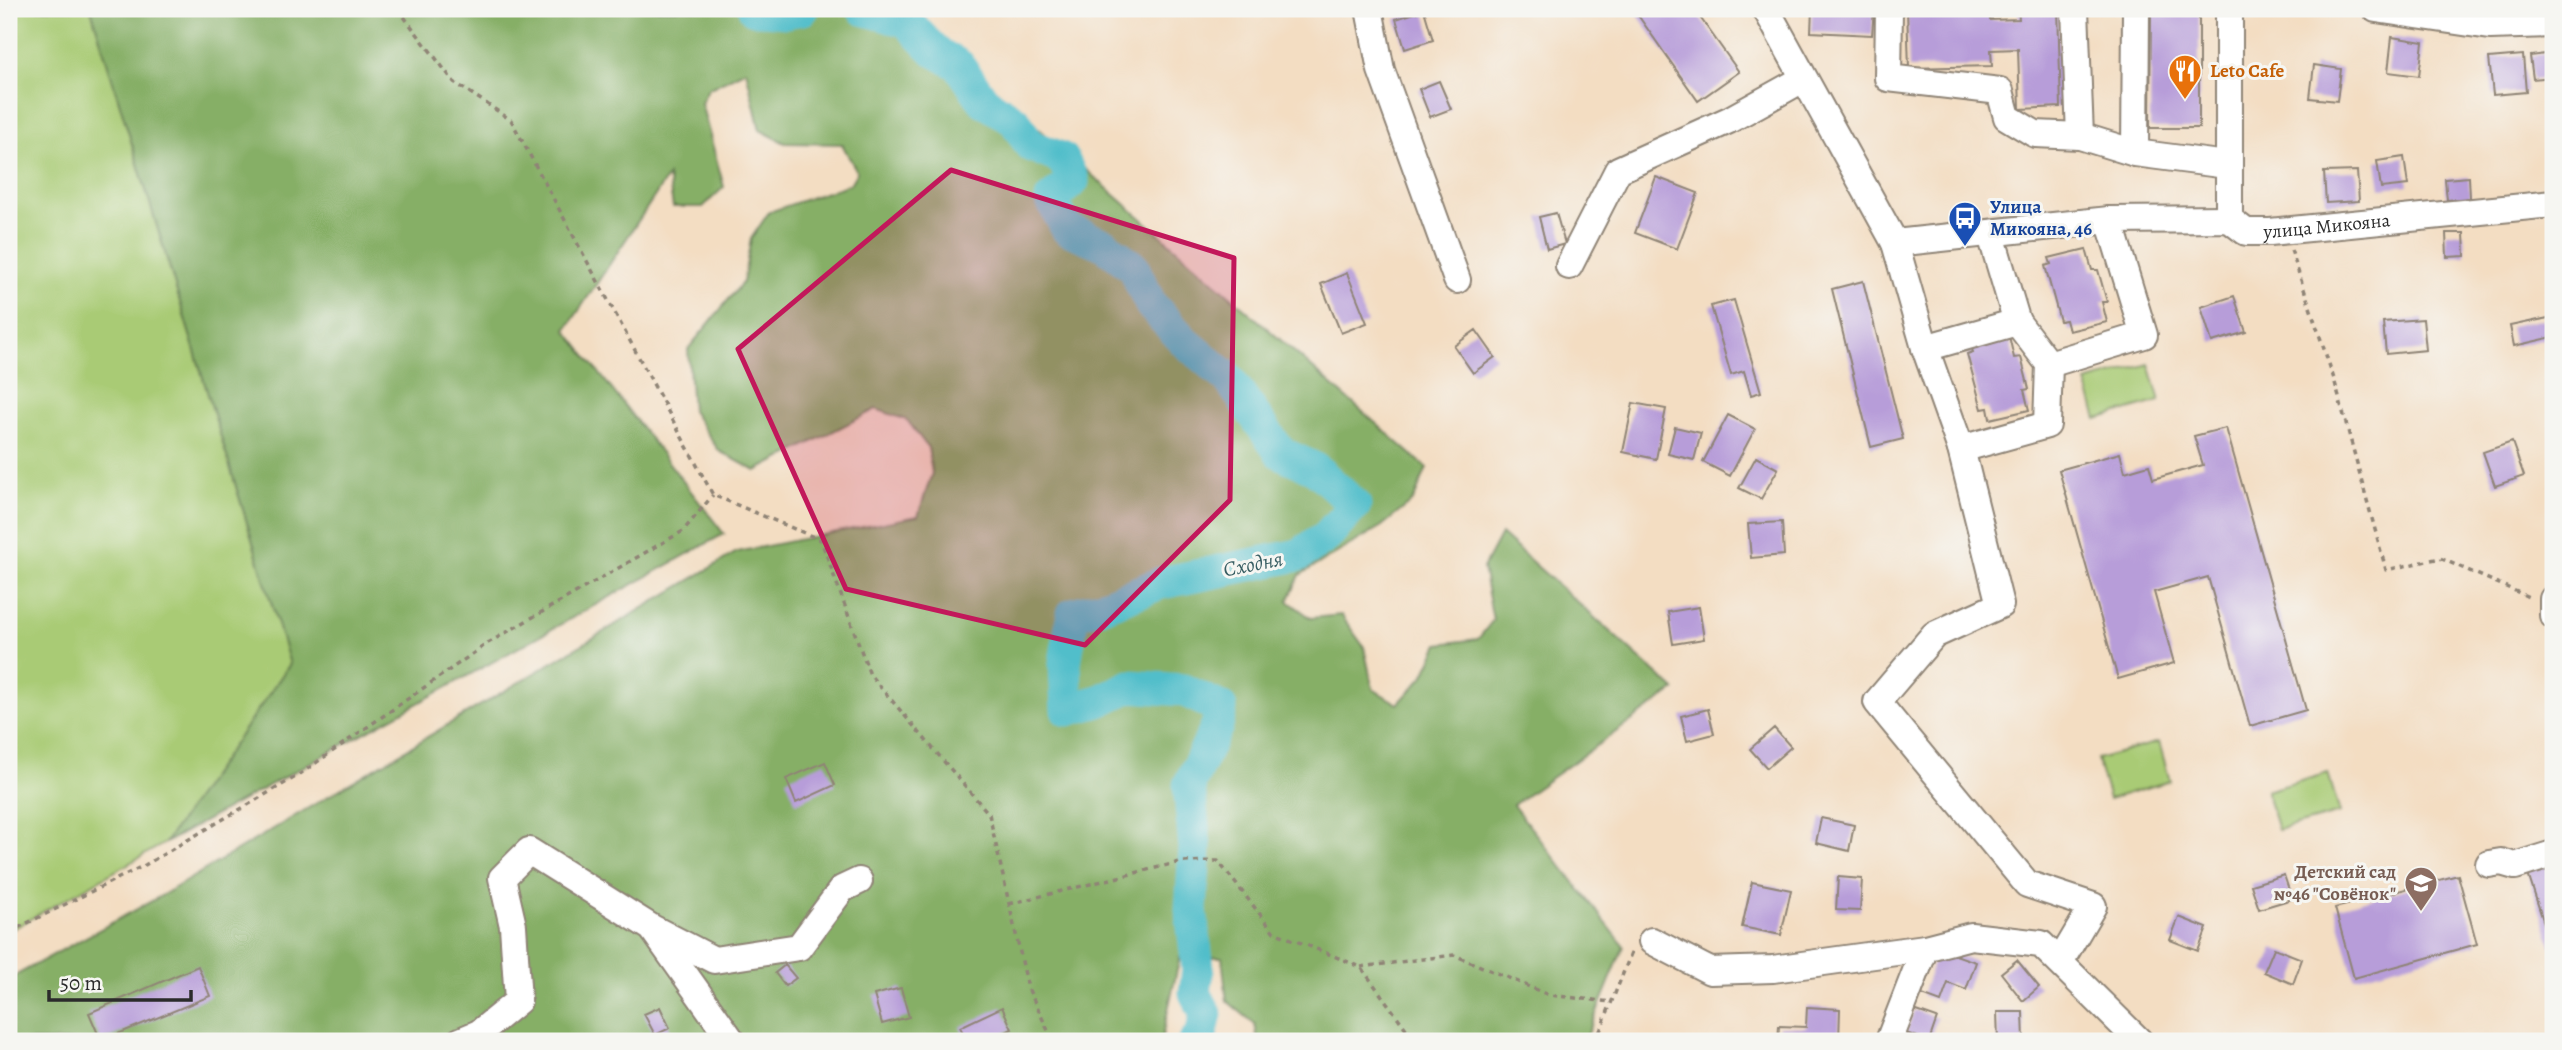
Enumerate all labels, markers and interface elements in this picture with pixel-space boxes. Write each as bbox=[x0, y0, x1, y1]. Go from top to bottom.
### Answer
restaurant icon: Leto Cafe bbox=[2166, 52, 2204, 101]
place label: Leto Cafe bbox=[2210, 58, 2284, 84]
place label: Улица Микояна, 46 bbox=[1990, 194, 2092, 242]
bus stop icon: Улица Микояна, 46 bbox=[1946, 199, 1984, 248]
street label: улица Микояна bbox=[2263, 207, 2392, 245]
water label: Сходня bbox=[1221, 545, 1285, 583]
place label: Детский сад №46 "Совёнок" bbox=[2274, 859, 2396, 907]
school or university icon: Детский сад №46 "Совёнок" bbox=[2402, 864, 2440, 913]
scale bar bbox=[49, 959, 191, 1003]
text: 50 m bbox=[60, 969, 102, 997]

